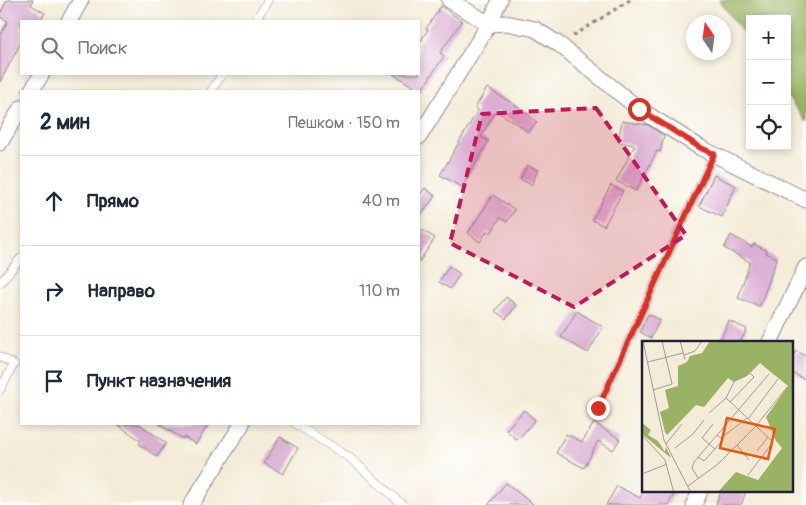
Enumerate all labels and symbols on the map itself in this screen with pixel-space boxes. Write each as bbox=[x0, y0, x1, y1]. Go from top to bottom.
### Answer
north arrow bbox=[686, 15, 731, 60]
route start bbox=[628, 98, 651, 121]
inset map bbox=[642, 341, 794, 492]
route end bbox=[587, 397, 610, 420]

